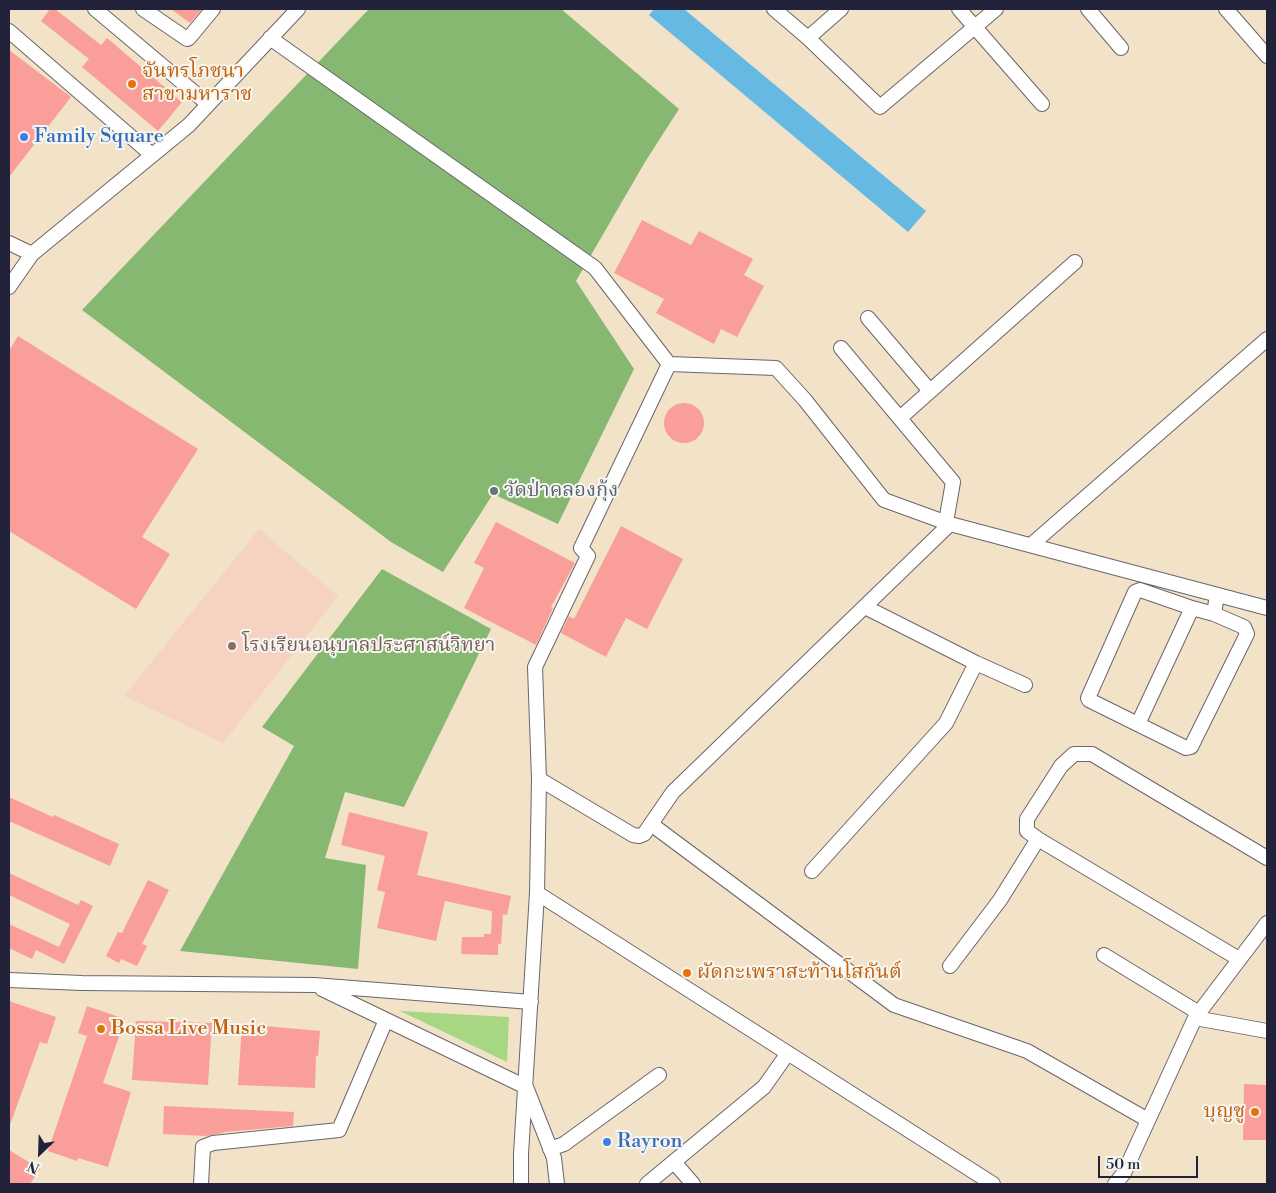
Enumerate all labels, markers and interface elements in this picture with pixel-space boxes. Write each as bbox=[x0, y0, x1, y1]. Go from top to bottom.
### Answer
place label: จันทรโภชนา สาขามหาราช bbox=[142, 60, 252, 107]
marker: จันทรโภชนา สาขามหาราช bbox=[126, 78, 138, 90]
place label: Family Square bbox=[34, 125, 164, 149]
marker: Family Square bbox=[18, 131, 30, 143]
place label: วัดป่าคลองกุ้ง bbox=[504, 479, 618, 503]
marker: วัดป่าคลองกุ้ง bbox=[488, 485, 500, 497]
place label: โรงเรียนอนุบาลประศาสน์วิทยา bbox=[242, 634, 495, 658]
marker: โรงเรียนอนุบาลประศาสน์วิทยา bbox=[226, 640, 238, 652]
place label: ผัดกะเพราสะท้านโสกันต์ bbox=[697, 961, 902, 985]
marker: ผัดกะเพราสะท้านโสกันต์ bbox=[681, 967, 693, 979]
place label: Bossa Live Music bbox=[111, 1017, 266, 1041]
marker: Bossa Live Music bbox=[95, 1023, 107, 1035]
place label: บุญชู bbox=[1203, 1100, 1245, 1124]
marker: บุญชู bbox=[1249, 1106, 1261, 1118]
north arrow bbox=[15, 1128, 65, 1178]
place label: Rayron bbox=[617, 1130, 683, 1154]
marker: Rayron bbox=[601, 1136, 613, 1148]
scale bar bbox=[1101, 1146, 1201, 1178]
text: 50 m bbox=[1106, 1155, 1140, 1174]
text: N bbox=[25, 1156, 43, 1177]

